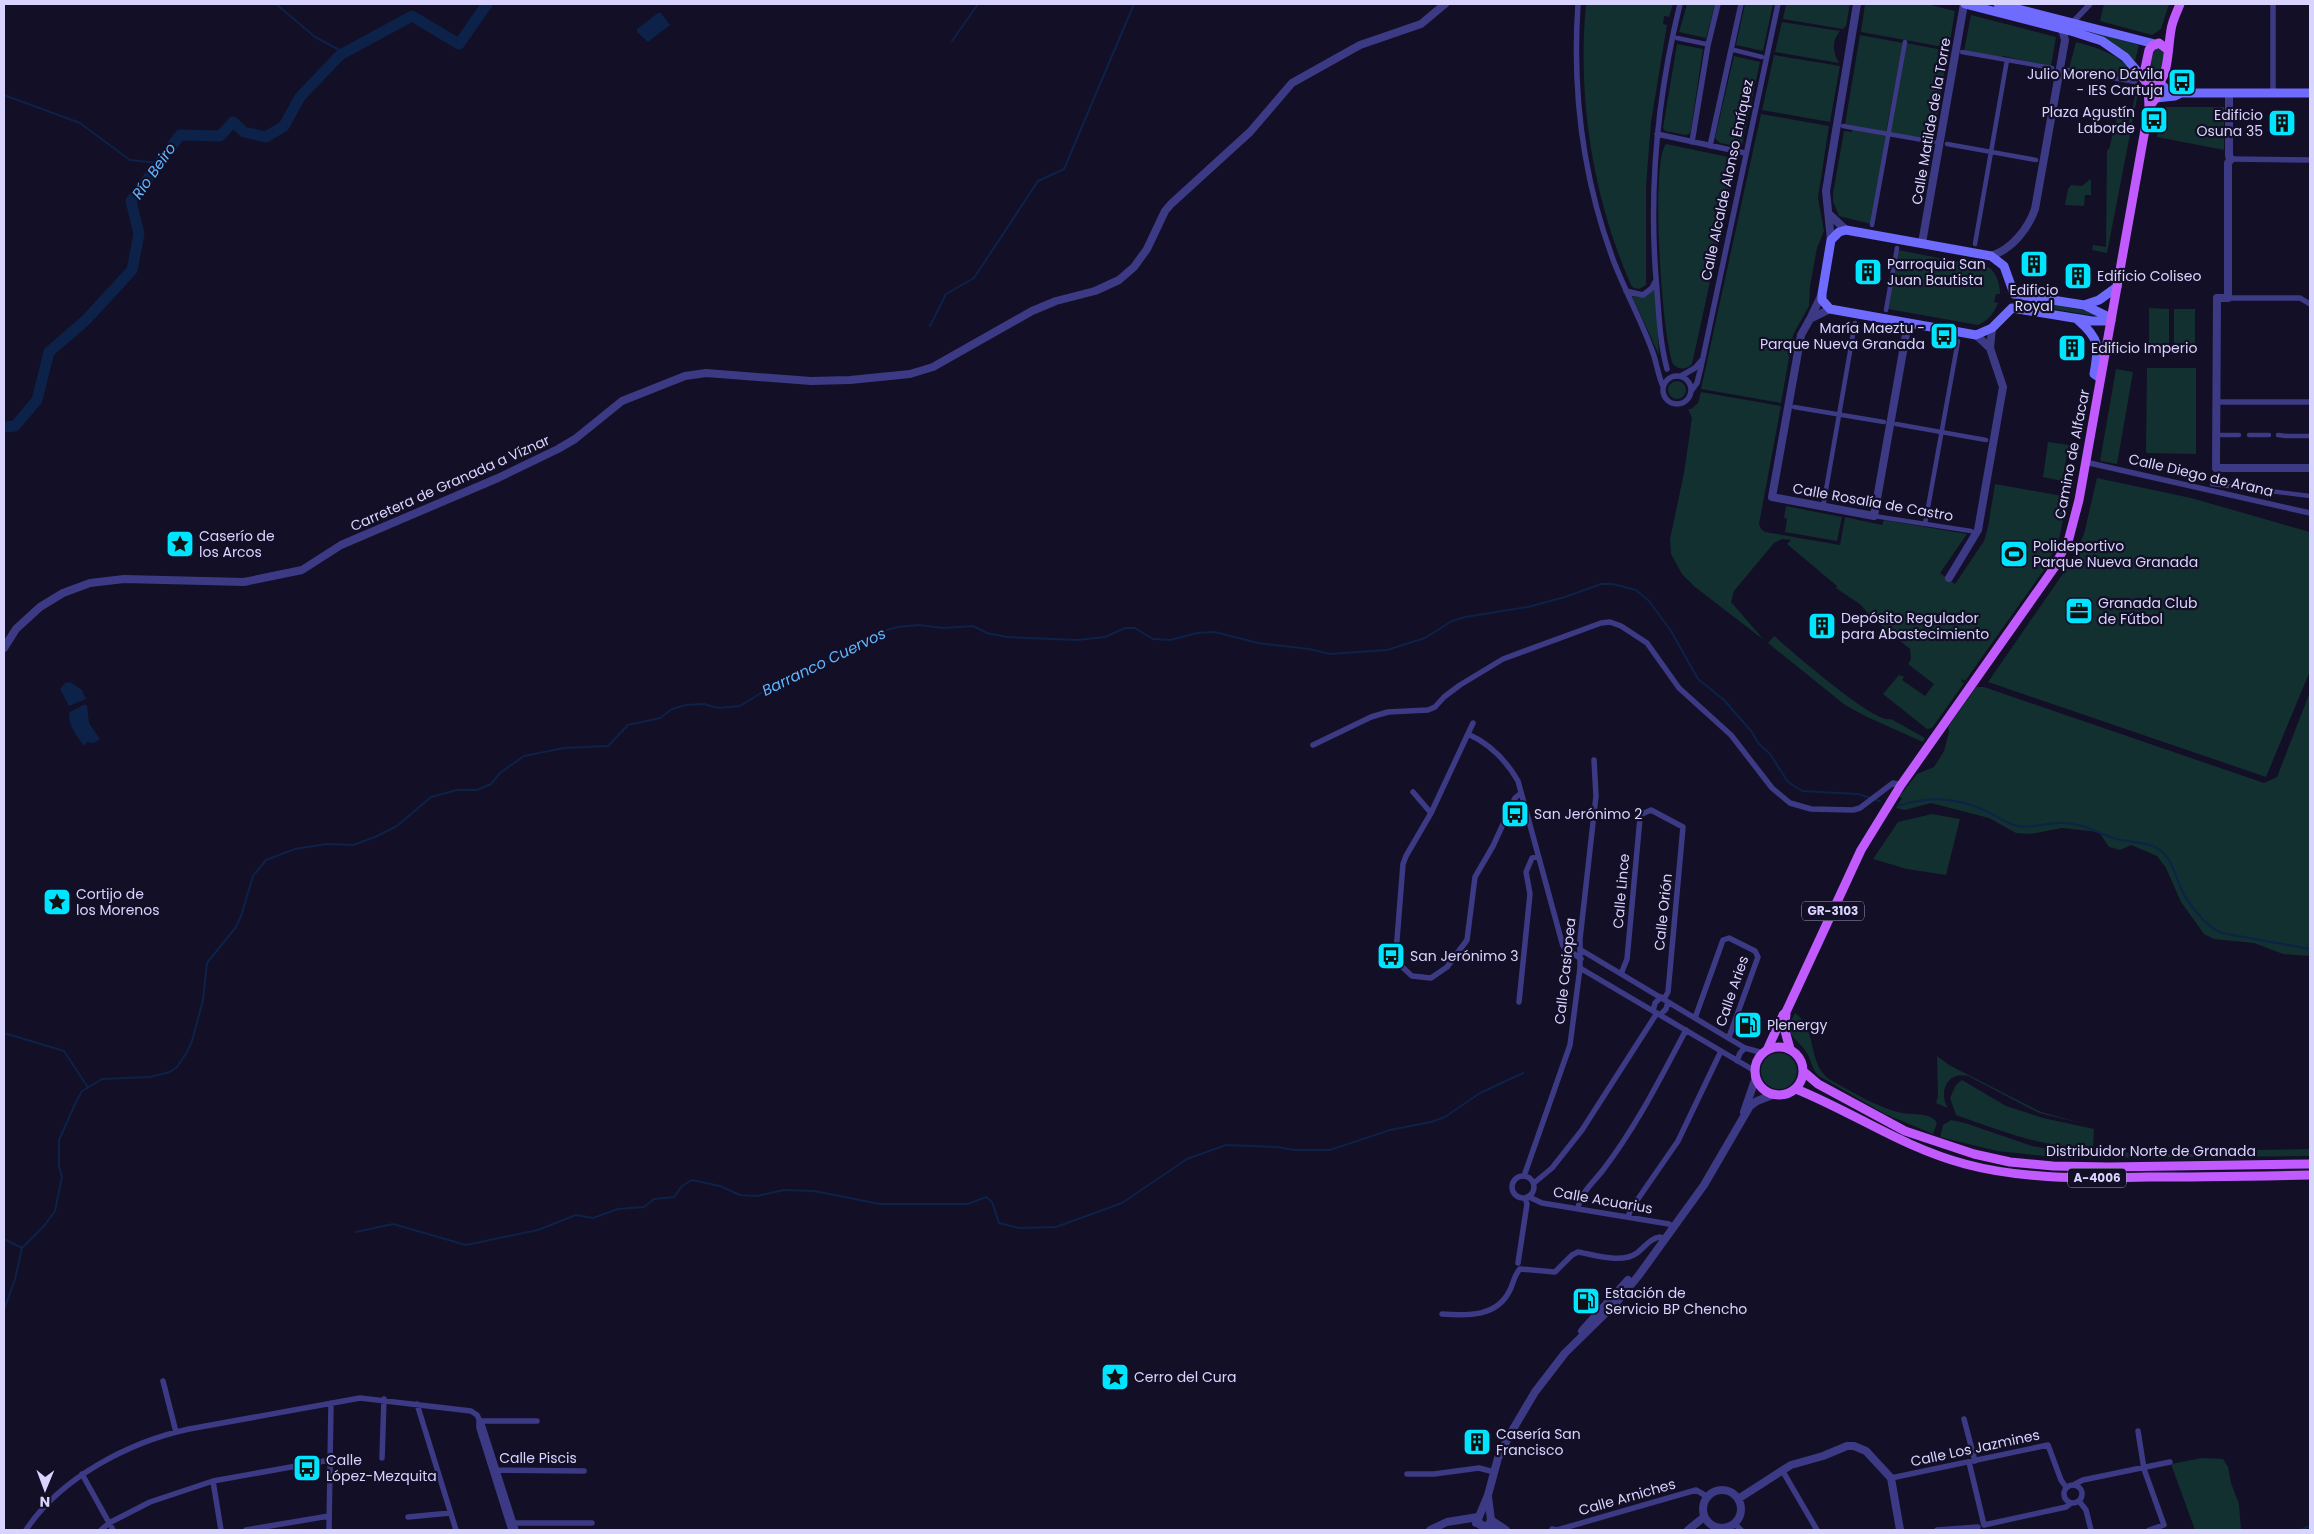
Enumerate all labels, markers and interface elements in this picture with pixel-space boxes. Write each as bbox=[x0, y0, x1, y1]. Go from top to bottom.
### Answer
street label: Calle Matilde de la Torre bbox=[1906, 36, 1956, 206]
place label: Julio Moreno Dávila - IES Cartuja bbox=[2027, 64, 2163, 100]
bus stop icon: Julio Moreno Dávila - IES Cartuja bbox=[2167, 67, 2197, 97]
street label: Calle Alcalde Alonso Enríquez bbox=[1696, 78, 1758, 282]
place label: Plaza Agustín Laborde bbox=[2042, 102, 2135, 138]
bus stop icon: Plaza Agustín Laborde bbox=[2139, 105, 2169, 135]
place label: Edificio Osuna 35 bbox=[2197, 105, 2263, 141]
building icon: Edificio Osuna 35 bbox=[2267, 108, 2297, 138]
water label: Río Beiro bbox=[127, 138, 181, 203]
building icon: Edificio Royal bbox=[2019, 249, 2049, 279]
place label: Parroquia San Juan Bautista bbox=[1887, 254, 1986, 290]
building icon: Parroquia San Juan Bautista bbox=[1853, 257, 1883, 287]
building icon: Edificio Coliseo bbox=[2063, 261, 2093, 291]
place label: Edificio Coliseo bbox=[2097, 266, 2201, 286]
place label: Edificio Royal bbox=[2009, 280, 2059, 316]
place label: María Maeztu - Parque Nueva Granada bbox=[1760, 318, 1925, 354]
bus stop icon: María Maeztu - Parque Nueva Granada bbox=[1929, 321, 1959, 351]
building icon: Edificio Imperio bbox=[2057, 333, 2087, 363]
place label: Edificio Imperio bbox=[2091, 338, 2197, 358]
street label: Camino de Alfacar bbox=[2050, 387, 2094, 521]
street label: Carretera de Granada a Víznar bbox=[347, 430, 553, 536]
street label: Calle Diego de Arana bbox=[2127, 449, 2275, 501]
street label: Calle Rosalía de Castro bbox=[1791, 478, 1955, 526]
place label: Caserío de los Arcos bbox=[199, 526, 275, 562]
place icon: Caserío de los Arcos bbox=[165, 529, 195, 559]
place label: Polideportivo Parque Nueva Granada bbox=[2033, 536, 2198, 572]
sports icon: Polideportivo Parque Nueva Granada bbox=[1999, 539, 2029, 569]
place label: Granada Club de Fútbol bbox=[2098, 593, 2197, 629]
office icon: Granada Club de Fútbol bbox=[2064, 596, 2094, 626]
place label: Depósito Regulador para Abastecimiento bbox=[1841, 608, 1989, 644]
building icon: Depósito Regulador para Abastecimiento bbox=[1807, 611, 1837, 641]
water label: Barranco Cuervos bbox=[758, 622, 889, 701]
bus stop icon: San Jerónimo 2 bbox=[1500, 799, 1530, 829]
place label: San Jerónimo 2 bbox=[1534, 804, 1642, 824]
street label: Calle Lince bbox=[1608, 852, 1634, 929]
street label: Calle Orión bbox=[1649, 873, 1677, 951]
place label: Cortijo de los Morenos bbox=[76, 884, 160, 920]
place icon: Cortijo de los Morenos bbox=[42, 887, 72, 917]
road number: GR-3103 bbox=[1802, 901, 1864, 920]
street label: Calle Casiopea bbox=[1549, 917, 1581, 1025]
bus stop icon: San Jerónimo 3 bbox=[1376, 941, 1406, 971]
place label: San Jerónimo 3 bbox=[1410, 946, 1518, 966]
street label: Calle Aries bbox=[1711, 953, 1753, 1029]
fuel station icon: Plenergy bbox=[1733, 1010, 1763, 1040]
place label: Plenergy bbox=[1767, 1015, 1828, 1035]
street label: Distribuidor Norte de Granada bbox=[2046, 1141, 2256, 1161]
road number: A-4006 bbox=[2068, 1168, 2126, 1188]
street label: Calle Acuarius bbox=[1552, 1181, 1654, 1219]
place label: Estación de Servicio BP Chencho bbox=[1605, 1283, 1747, 1319]
fuel station icon: Estación de Servicio BP Chencho bbox=[1571, 1286, 1601, 1316]
place icon: Cerro del Cura bbox=[1100, 1362, 1130, 1392]
place label: Cerro del Cura bbox=[1134, 1367, 1236, 1387]
place label: Casería San Francisco bbox=[1496, 1424, 1581, 1460]
street label: Calle Los Jazmines bbox=[1909, 1425, 2041, 1471]
building icon: Casería San Francisco bbox=[1462, 1427, 1492, 1457]
street label: Calle Piscis bbox=[499, 1448, 577, 1468]
place label: Calle López-Mezquita bbox=[326, 1450, 437, 1486]
bus stop icon: Calle López-Mezquita bbox=[292, 1453, 322, 1483]
north arrow bbox=[20, 1464, 70, 1514]
street label: Calle Arniches bbox=[1576, 1474, 1678, 1520]
text: N bbox=[39, 1492, 50, 1512]

